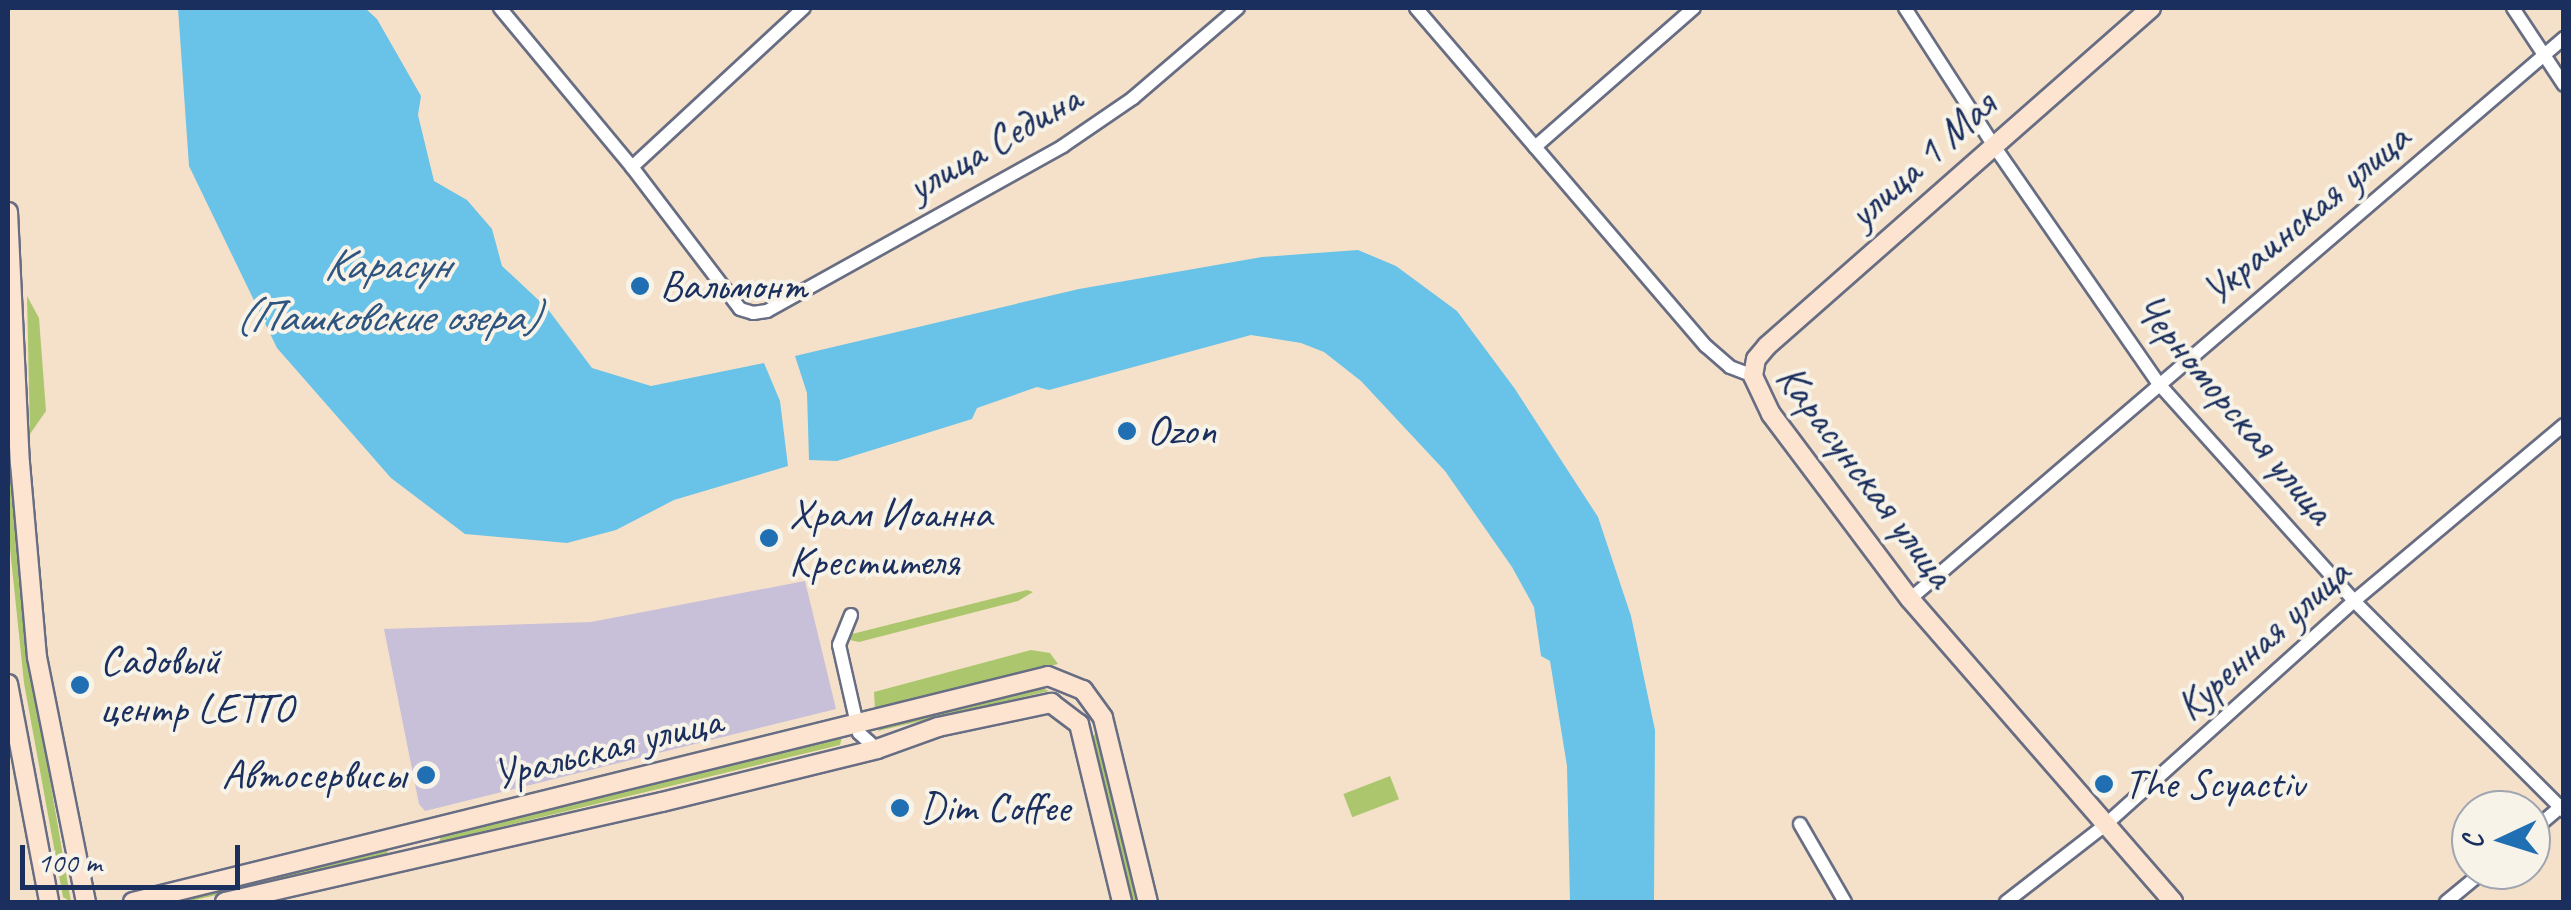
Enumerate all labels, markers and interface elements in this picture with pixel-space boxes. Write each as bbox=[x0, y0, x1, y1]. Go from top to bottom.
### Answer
street label: улица Седина bbox=[899, 73, 1089, 213]
street label: улица 1 Мая bbox=[1838, 81, 2006, 239]
street label: Украинская улица bbox=[2191, 113, 2421, 317]
water label: Карасун (Пашковские озера) bbox=[236, 238, 536, 344]
place label: Вальмонт bbox=[660, 261, 807, 311]
marker: Вальмонт bbox=[629, 275, 651, 297]
street label: Черноморская улица bbox=[2122, 282, 2346, 536]
street label: Карасунская улица bbox=[1764, 353, 1966, 599]
place label: Ozon bbox=[1147, 406, 1216, 456]
marker: Ozon bbox=[1116, 420, 1138, 442]
place label: Храм Иоанна Крестителя bbox=[789, 489, 990, 588]
marker: Храм Иоанна Крестителя bbox=[758, 527, 780, 549]
street label: Куренная улица bbox=[2164, 548, 2362, 732]
place label: Садовый центр LETTO bbox=[100, 636, 293, 734]
marker: Садовый центр LETTO bbox=[69, 674, 91, 696]
street label: Уральская улица bbox=[488, 695, 726, 801]
place label: Автосервисы bbox=[222, 750, 406, 800]
place label: The Scyactiv bbox=[2124, 759, 2306, 809]
marker: Автосервисы bbox=[415, 764, 437, 786]
marker: The Scyactiv bbox=[2093, 773, 2115, 795]
place label: Dim Coffee bbox=[920, 783, 1069, 833]
north arrow bbox=[2451, 790, 2551, 890]
marker: Dim Coffee bbox=[889, 797, 911, 819]
scale bar bbox=[25, 825, 245, 887]
text: С bbox=[2455, 834, 2491, 850]
text: 100 m bbox=[37, 843, 102, 881]

